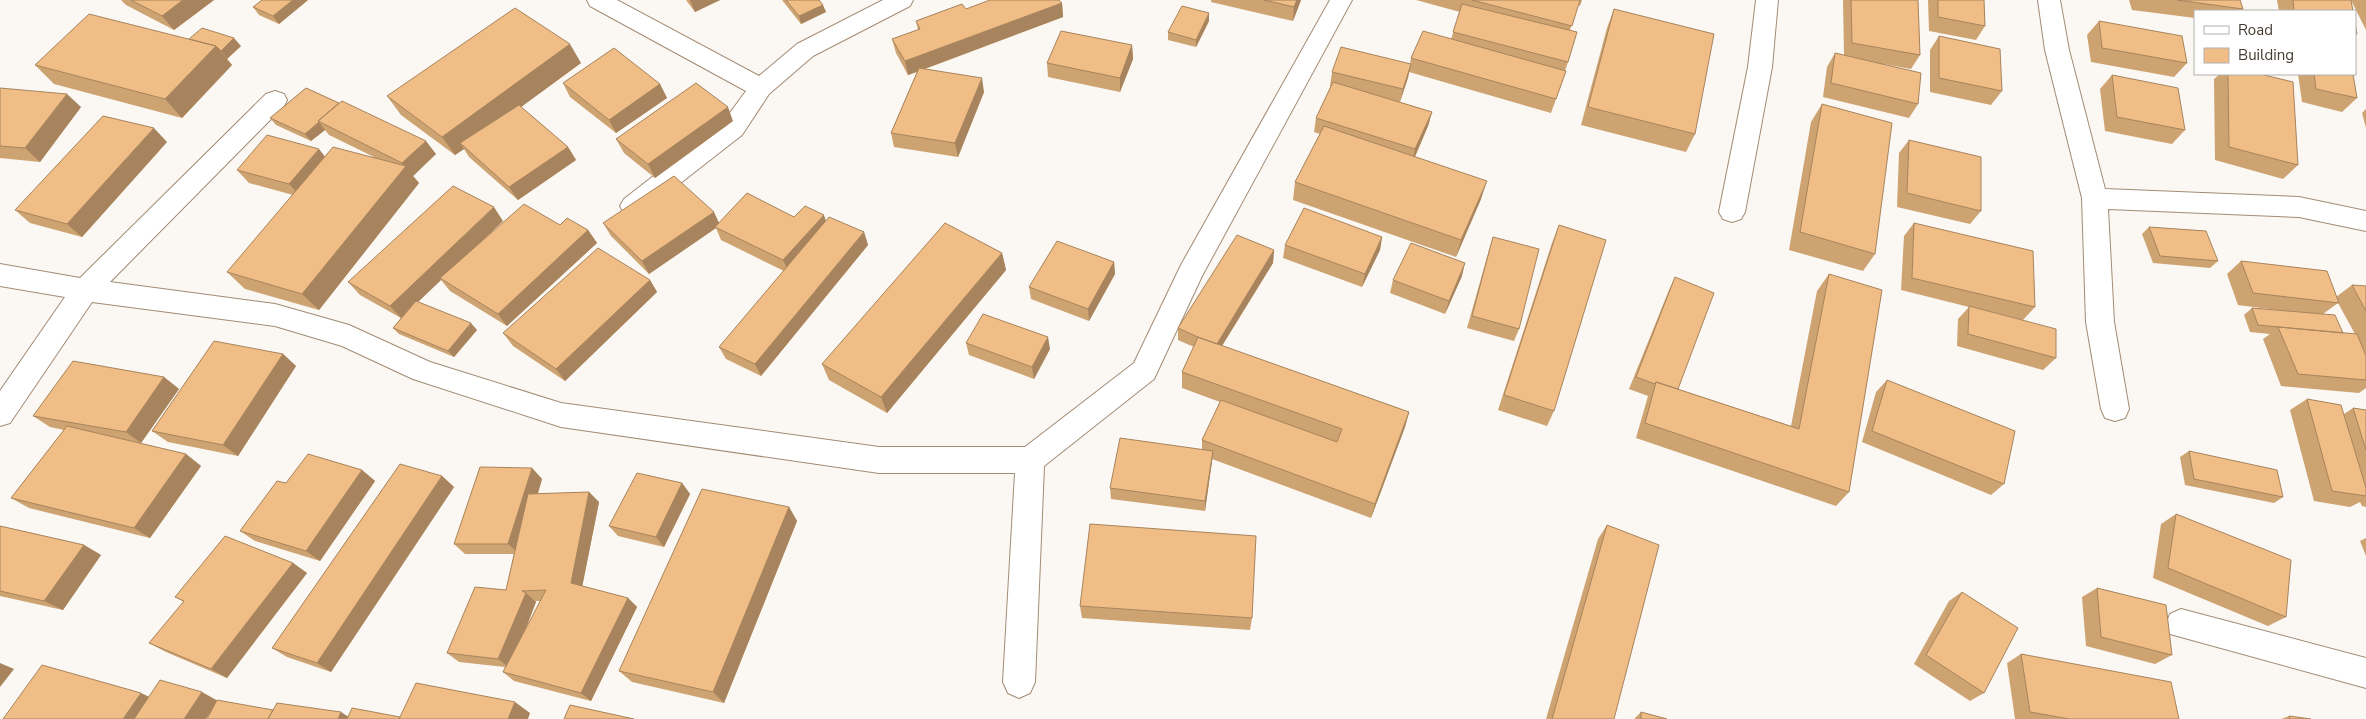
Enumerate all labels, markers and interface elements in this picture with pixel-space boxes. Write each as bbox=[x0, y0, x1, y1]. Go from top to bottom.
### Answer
legend bbox=[2194, 10, 2356, 75]
text: Road bbox=[2238, 20, 2273, 40]
text: Building bbox=[2238, 45, 2294, 65]

